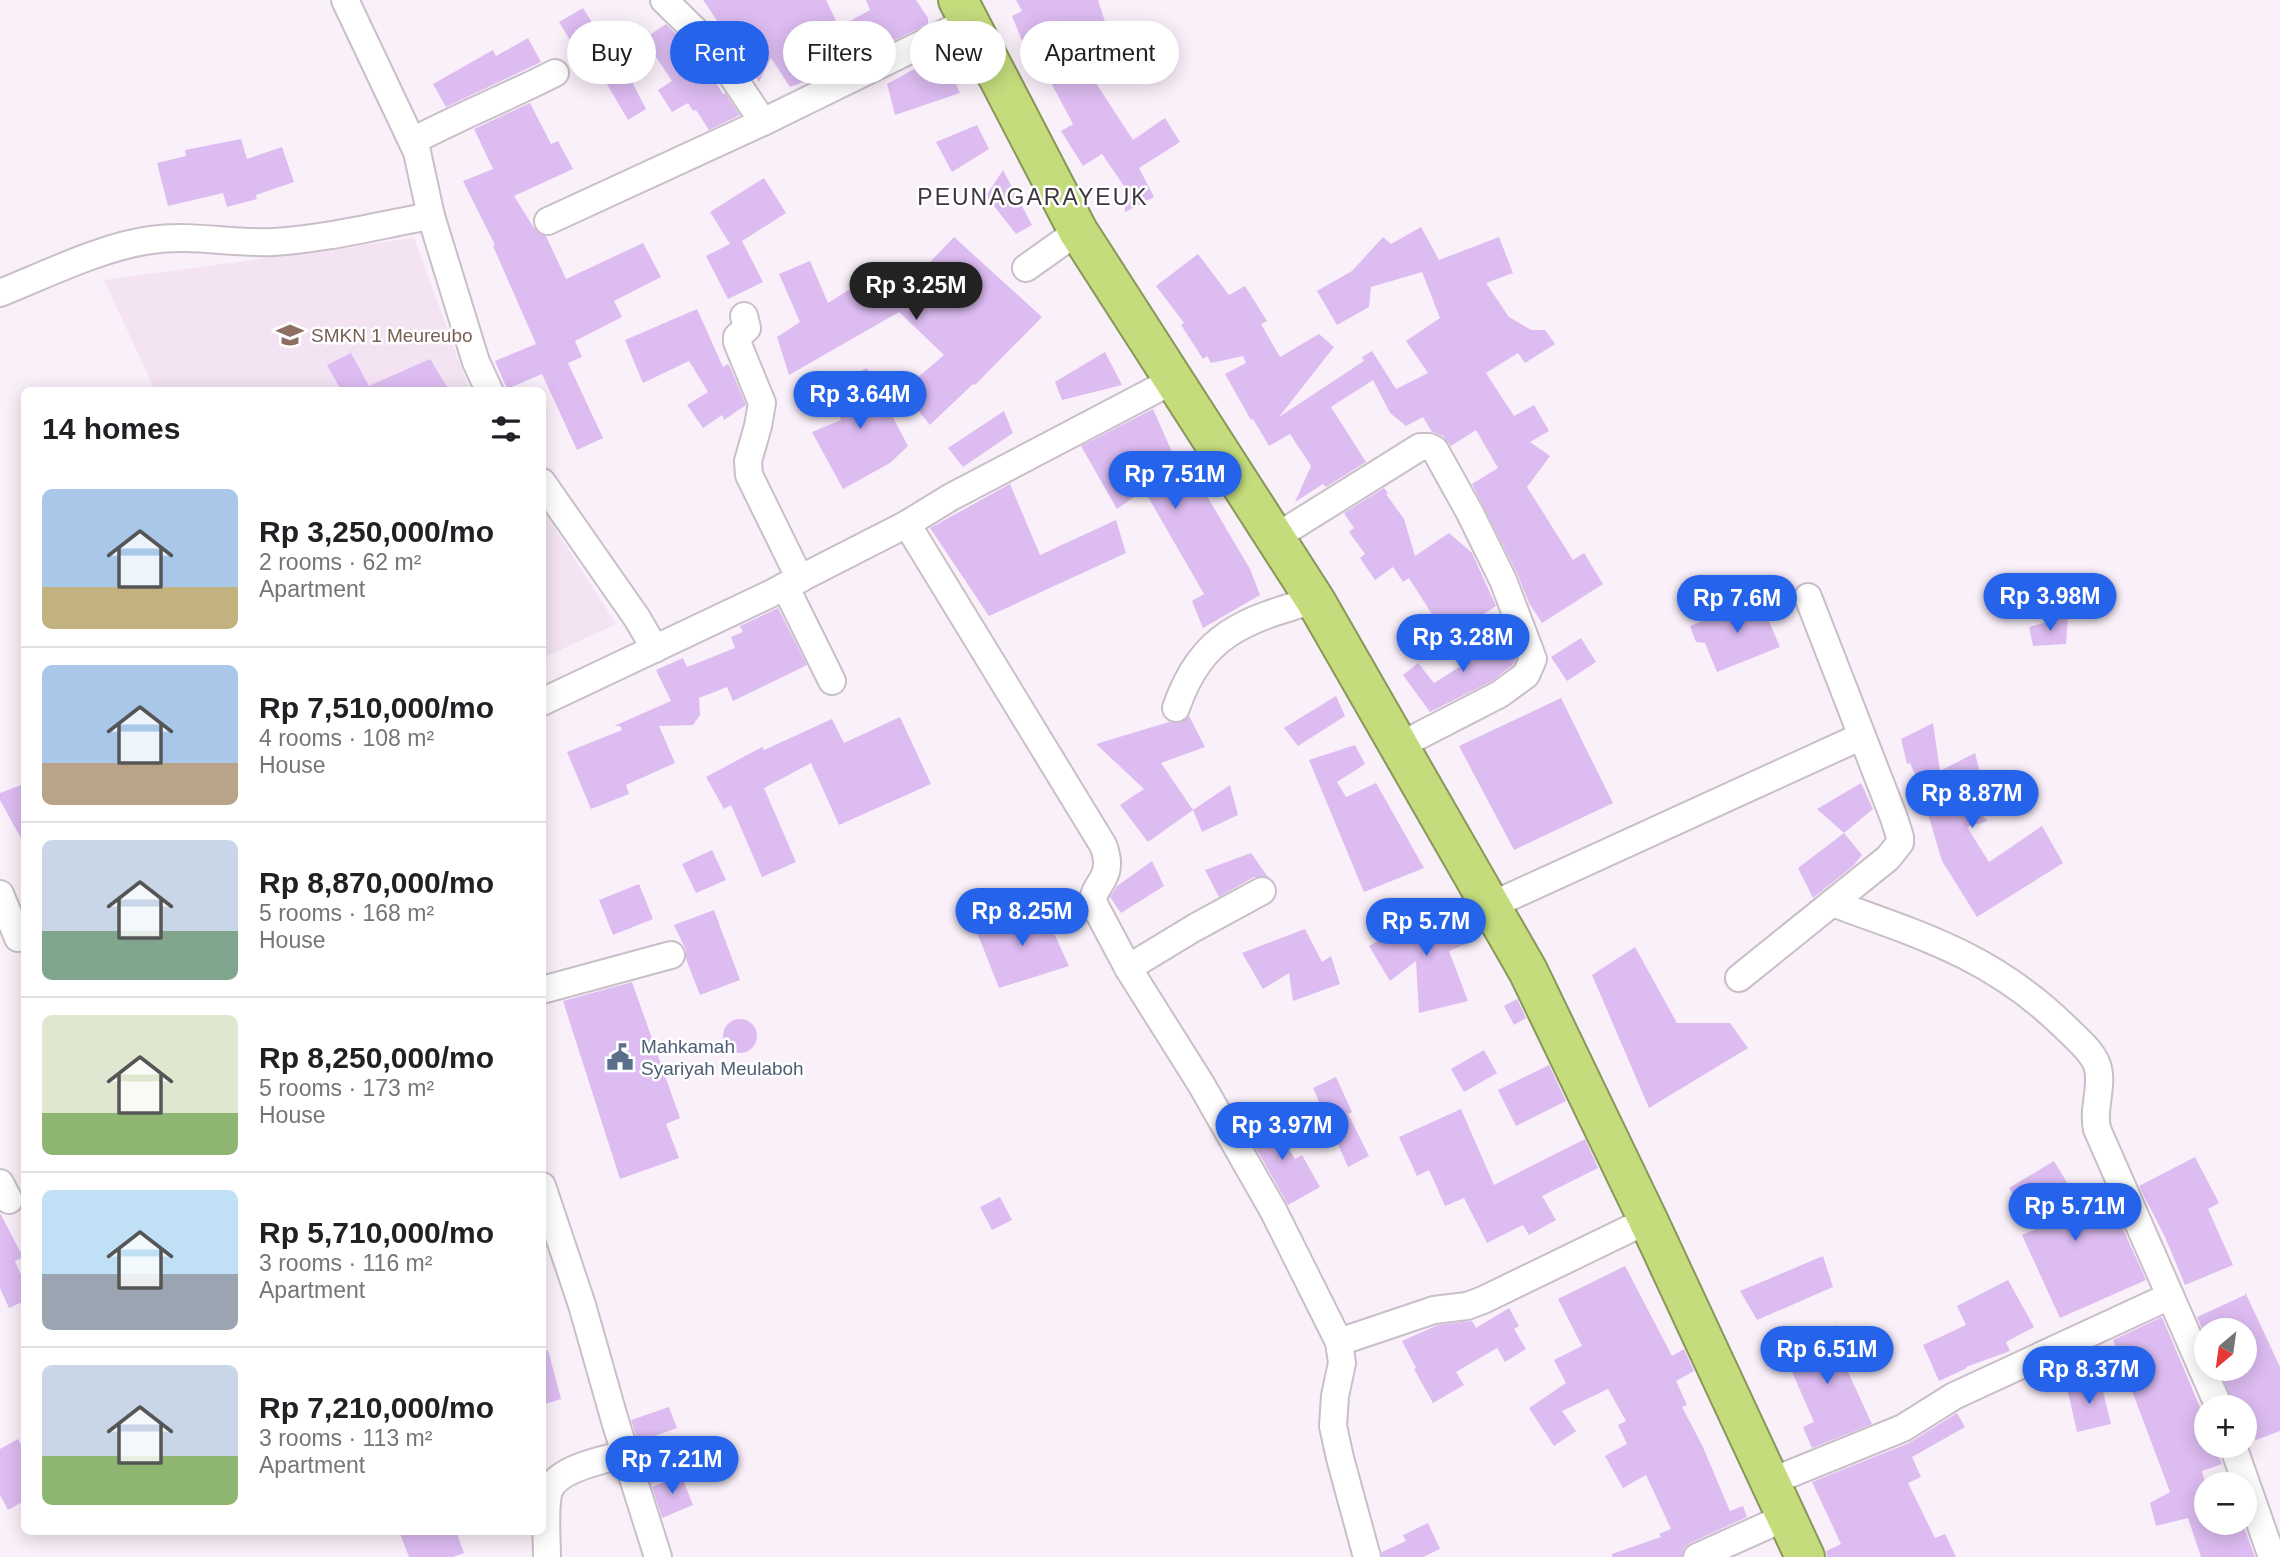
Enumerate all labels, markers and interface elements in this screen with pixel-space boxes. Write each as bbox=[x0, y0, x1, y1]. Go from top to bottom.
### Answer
chip: Buy bbox=[567, 21, 656, 84]
chip: Rent bbox=[670, 21, 769, 84]
chip: Filters bbox=[783, 21, 896, 84]
chip: New bbox=[910, 21, 1006, 84]
chip: Apartment bbox=[1020, 21, 1179, 84]
district label: PEUNAGARAYEUK bbox=[917, 184, 1149, 210]
pin: Rp 3.25M bbox=[844, 262, 988, 322]
text: Rp 3.25M bbox=[866, 272, 966, 298]
school or university icon: SMKN 1 Meureubo bbox=[275, 320, 305, 350]
place label: SMKN 1 Meureubo bbox=[311, 325, 473, 346]
pin: Rp 3.64M bbox=[788, 372, 932, 431]
text: Rp 3.64M bbox=[810, 381, 910, 407]
icon: filters bbox=[487, 410, 525, 448]
text: 14 homes bbox=[42, 412, 180, 445]
pin: Rp 7.51M bbox=[1103, 452, 1247, 511]
text: Rp 7.51M bbox=[1125, 461, 1225, 487]
text: Rp 3,250,000/mo bbox=[259, 515, 494, 548]
icon: home bbox=[98, 517, 182, 601]
text: 2 rooms · 62 m² bbox=[259, 549, 421, 575]
pin: Rp 3.98M bbox=[1978, 574, 2122, 633]
text: Apartment bbox=[259, 576, 365, 602]
pin: Rp 7.6M bbox=[1672, 576, 1802, 635]
text: Rp 3.98M bbox=[2000, 583, 2100, 609]
text: Rp 7.6M bbox=[1693, 585, 1781, 611]
pin: Rp 3.28M bbox=[1391, 614, 1535, 674]
text: Rp 3.28M bbox=[1413, 624, 1513, 650]
text: Rp 7,510,000/mo bbox=[259, 691, 494, 724]
icon: home bbox=[98, 693, 182, 777]
text: 4 rooms · 108 m² bbox=[259, 725, 434, 751]
text: House bbox=[259, 752, 325, 778]
pin: Rp 8.87M bbox=[1900, 770, 2044, 830]
text: Rp 8.87M bbox=[1922, 780, 2022, 806]
text: Rp 8,870,000/mo bbox=[259, 866, 494, 899]
icon: home bbox=[98, 868, 182, 952]
pin: Rp 8.25M bbox=[950, 888, 1094, 948]
text: Rp 8.25M bbox=[972, 898, 1072, 924]
pin: Rp 5.7M bbox=[1361, 898, 1491, 958]
text: 5 rooms · 168 m² bbox=[259, 900, 434, 926]
text: Rp 5.7M bbox=[1382, 908, 1470, 934]
text: House bbox=[259, 927, 325, 953]
place label: Mahkamah Syariyah Meulaboh bbox=[641, 1036, 804, 1079]
text: Rp 8,250,000/mo bbox=[259, 1041, 494, 1074]
public building icon: Mahkamah Syariyah Meulaboh bbox=[605, 1042, 635, 1072]
icon: home bbox=[98, 1043, 182, 1127]
text: 5 rooms · 173 m² bbox=[259, 1075, 434, 1101]
text: House bbox=[259, 1102, 325, 1128]
pin: Rp 3.97M bbox=[1210, 1102, 1354, 1162]
text: Rp 3.97M bbox=[1232, 1112, 1332, 1138]
pin: Rp 5.71M bbox=[2003, 1184, 2147, 1243]
text: Rp 5.71M bbox=[2025, 1193, 2125, 1219]
text: Rp 5,710,000/mo bbox=[259, 1216, 494, 1249]
icon: home bbox=[98, 1218, 182, 1302]
text: 3 rooms · 116 m² bbox=[259, 1250, 432, 1276]
text: Apartment bbox=[259, 1277, 365, 1303]
north arrow bbox=[2194, 1318, 2258, 1381]
map controls bbox=[2194, 1318, 2257, 1535]
pin: Rp 6.51M bbox=[1755, 1326, 1899, 1386]
text: Rp 6.51M bbox=[1777, 1336, 1877, 1362]
pin: Rp 8.37M bbox=[2017, 1346, 2161, 1406]
text: Rp 8.37M bbox=[2039, 1356, 2139, 1382]
text: Rp 7,210,000/mo bbox=[259, 1391, 494, 1424]
icon: home bbox=[98, 1393, 182, 1477]
button: + bbox=[2194, 1395, 2257, 1458]
text: 3 rooms · 113 m² bbox=[259, 1425, 432, 1451]
pin: Rp 7.21M bbox=[600, 1436, 744, 1496]
text: Rp 7.21M bbox=[622, 1446, 722, 1472]
text: Apartment bbox=[259, 1452, 365, 1478]
button: − bbox=[2194, 1472, 2257, 1535]

